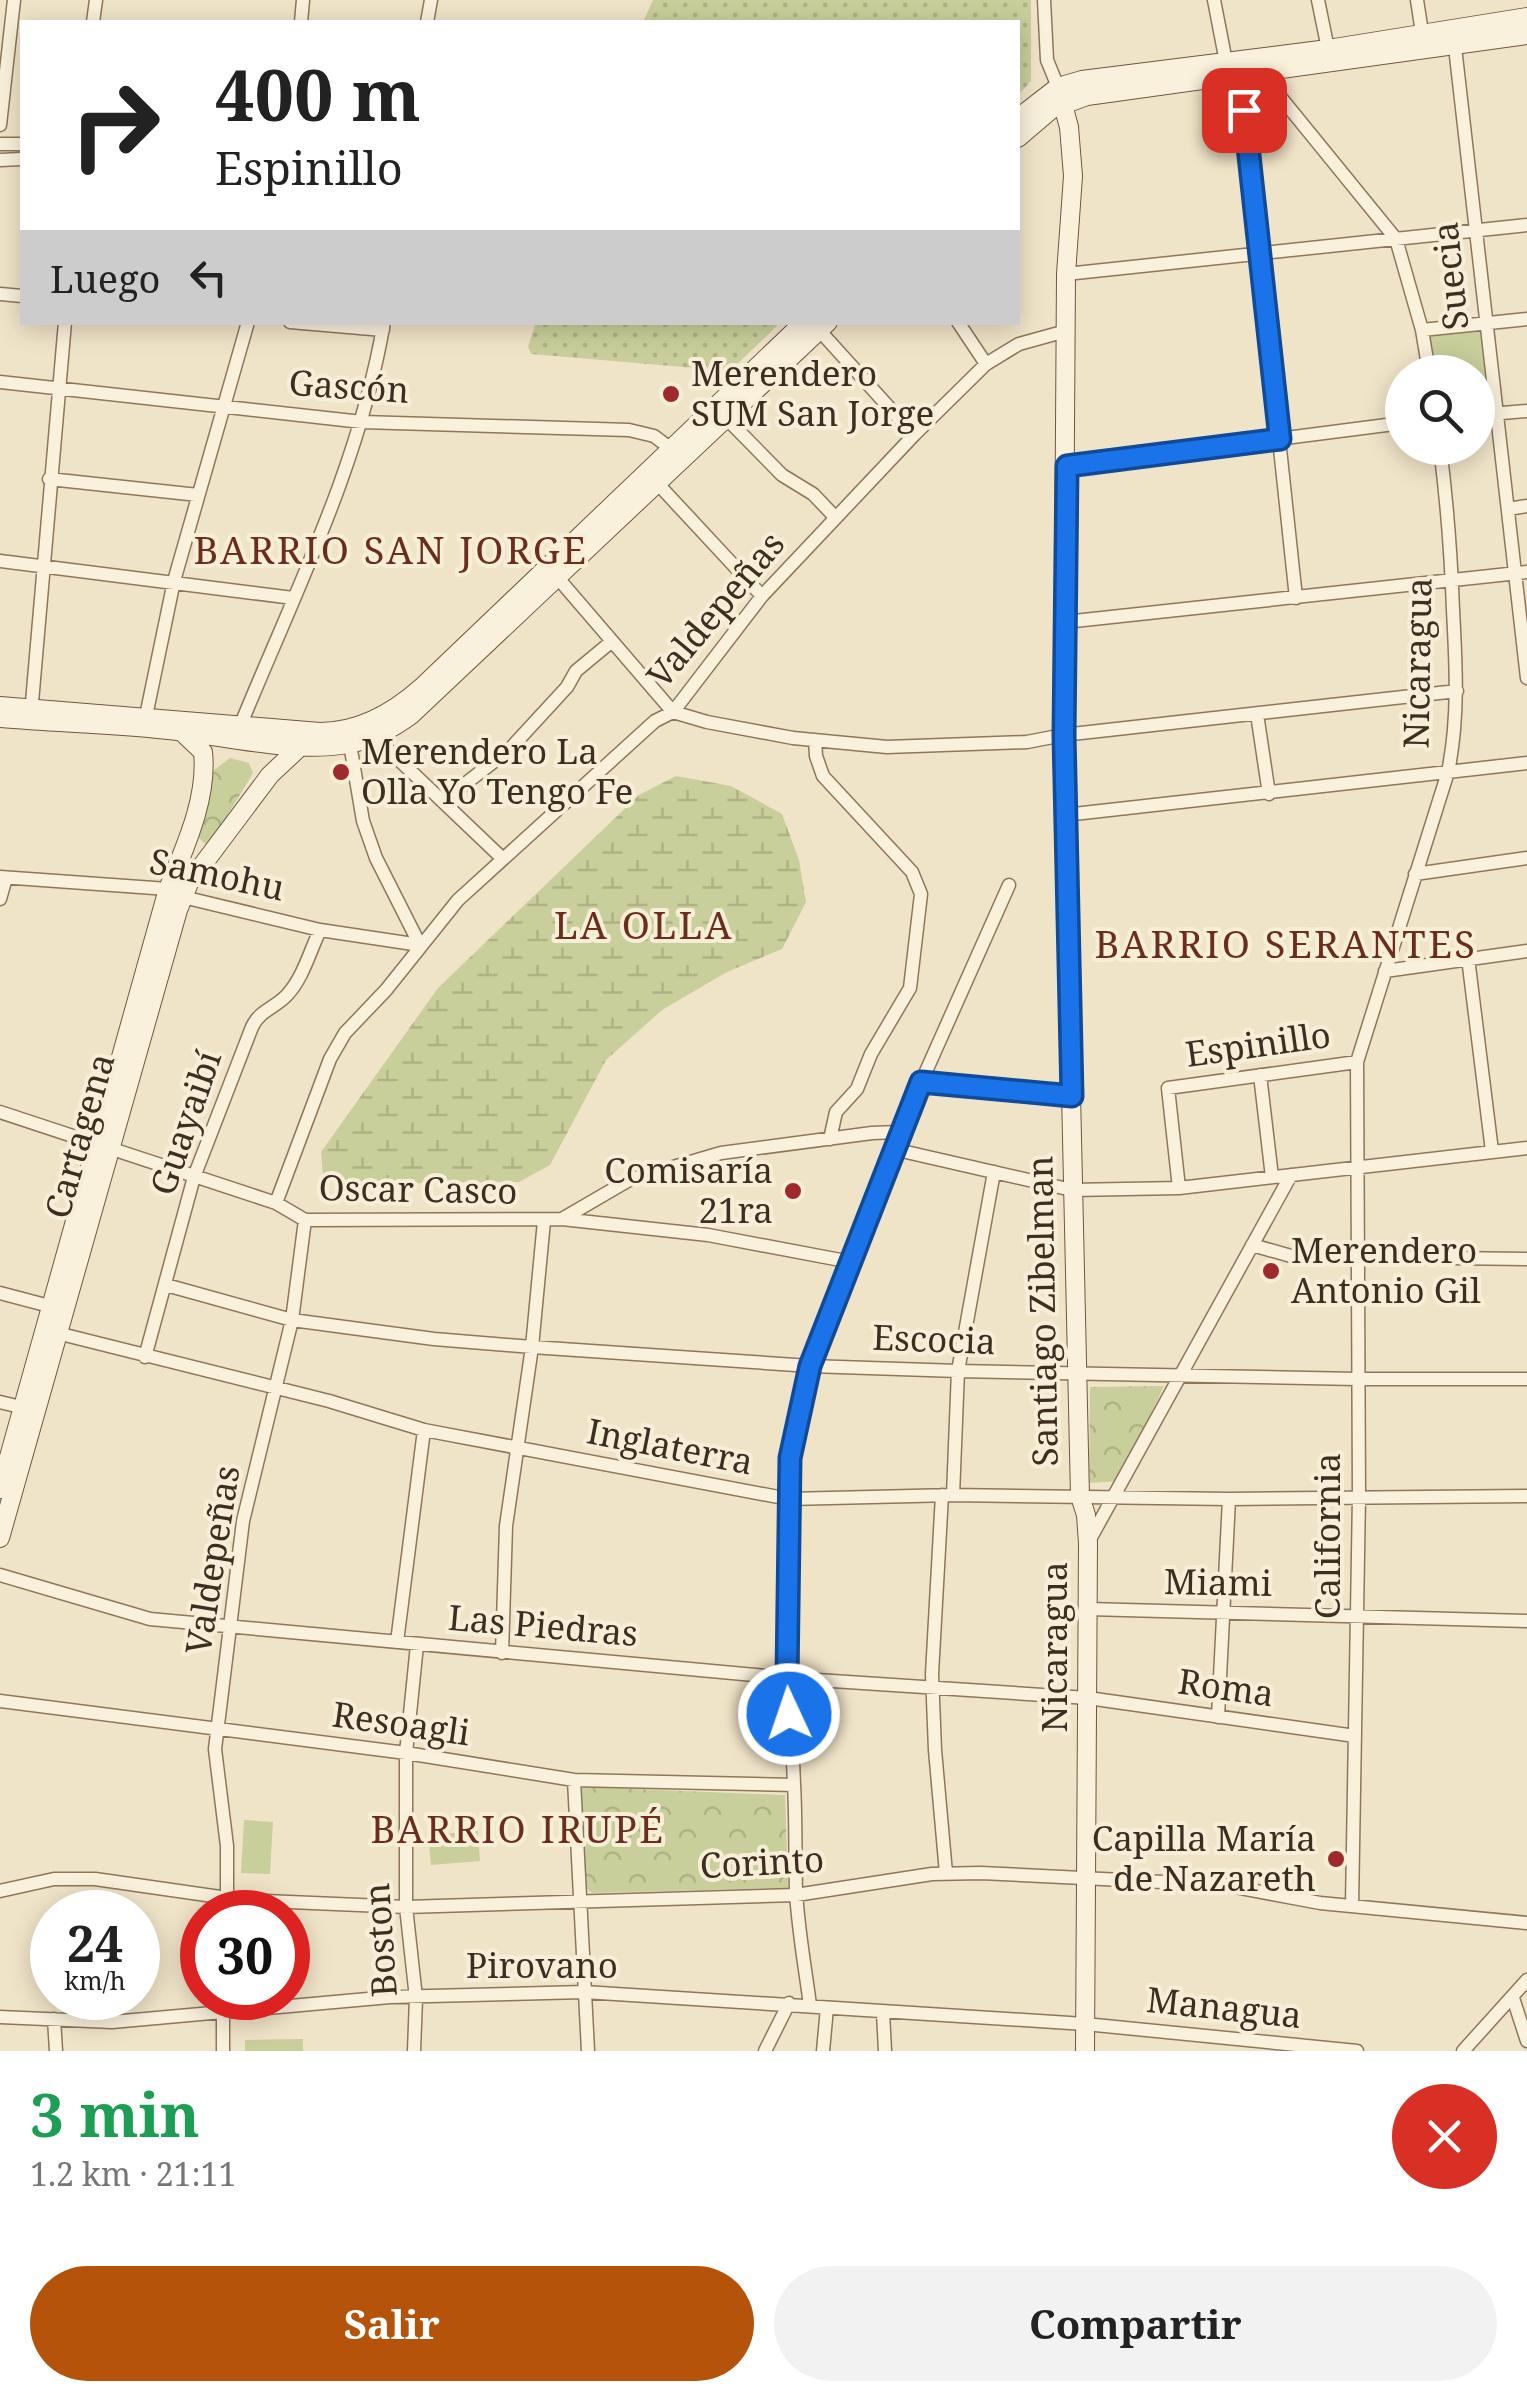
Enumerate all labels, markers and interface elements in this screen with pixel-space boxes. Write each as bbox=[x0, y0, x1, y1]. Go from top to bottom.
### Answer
text: 400 m bbox=[215, 46, 421, 142]
icon: right bbox=[50, 60, 180, 190]
pin bbox=[1202, 68, 1287, 153]
icon: arrive bbox=[1217, 83, 1272, 138]
text: Espinillo bbox=[215, 137, 403, 198]
street label: Suecia bbox=[1420, 220, 1479, 332]
icon: left bbox=[181, 250, 236, 305]
text: Luego bbox=[50, 252, 161, 304]
place label: Merendero SUM San Jorge bbox=[691, 349, 934, 436]
map controls bbox=[1385, 355, 1495, 465]
button: search bbox=[1385, 355, 1495, 465]
street label: Gascón bbox=[287, 358, 411, 413]
marker: Merendero SUM San Jorge bbox=[660, 383, 682, 405]
street label: Valdepeñas bbox=[636, 521, 794, 697]
district label: BARRIO SAN JORGE bbox=[193, 523, 589, 575]
street label: Nicaragua bbox=[1392, 577, 1441, 749]
place label: Merendero La Olla Yo Tengo Fe bbox=[361, 727, 633, 814]
marker: Merendero La Olla Yo Tengo Fe bbox=[330, 761, 352, 783]
street label: Samohu bbox=[146, 836, 289, 911]
district label: LA OLLA bbox=[554, 898, 734, 950]
district label: BARRIO SERANTES bbox=[1095, 917, 1477, 969]
street label: Espinillo bbox=[1182, 1010, 1333, 1077]
street label: Guayaibí bbox=[138, 1044, 231, 1201]
street label: Cartagena bbox=[33, 1048, 125, 1224]
place label: Comisaría 21ra bbox=[604, 1146, 773, 1233]
street label: Santiago Zibelman bbox=[1015, 1155, 1068, 1467]
street label: Oscar Casco bbox=[318, 1163, 518, 1214]
marker: Comisaría 21ra bbox=[782, 1180, 804, 1202]
place label: Merendero Antonio Gil bbox=[1291, 1226, 1481, 1313]
marker: Merendero Antonio Gil bbox=[1260, 1260, 1282, 1282]
street label: Escocia bbox=[872, 1313, 996, 1364]
street label: Inglaterra bbox=[583, 1406, 757, 1485]
street label: California bbox=[1303, 1453, 1350, 1619]
street label: Valdepeñas bbox=[173, 1462, 250, 1658]
street label: Miami bbox=[1164, 1557, 1272, 1606]
street label: Nicaragua bbox=[1030, 1561, 1077, 1733]
street label: Las Piedras bbox=[446, 1593, 640, 1656]
street label: Roma bbox=[1175, 1657, 1277, 1716]
position arrow bbox=[737, 1662, 841, 1766]
street label: Resoagli bbox=[329, 1690, 473, 1755]
district label: BARRIO IRUPÉ bbox=[370, 1802, 666, 1854]
place label: Capilla María de Nazareth bbox=[1092, 1814, 1316, 1901]
street label: Corinto bbox=[699, 1835, 825, 1888]
marker: Capilla María de Nazareth bbox=[1325, 1848, 1347, 1870]
street label: Boston bbox=[352, 1882, 407, 1999]
speed limit sign: 30 bbox=[180, 1890, 310, 2020]
text: 24 bbox=[67, 1909, 123, 1977]
street label: Pirovano bbox=[466, 1941, 618, 1988]
text: km/h bbox=[64, 1963, 126, 1997]
street label: Managua bbox=[1144, 1975, 1304, 2038]
text: 3 min bbox=[30, 2073, 200, 2155]
button: close bbox=[1392, 2084, 1497, 2189]
text: 1.2 km · 21:11 bbox=[30, 2152, 236, 2195]
button: Salir bbox=[30, 2266, 754, 2381]
button: Compartir bbox=[774, 2266, 1497, 2381]

